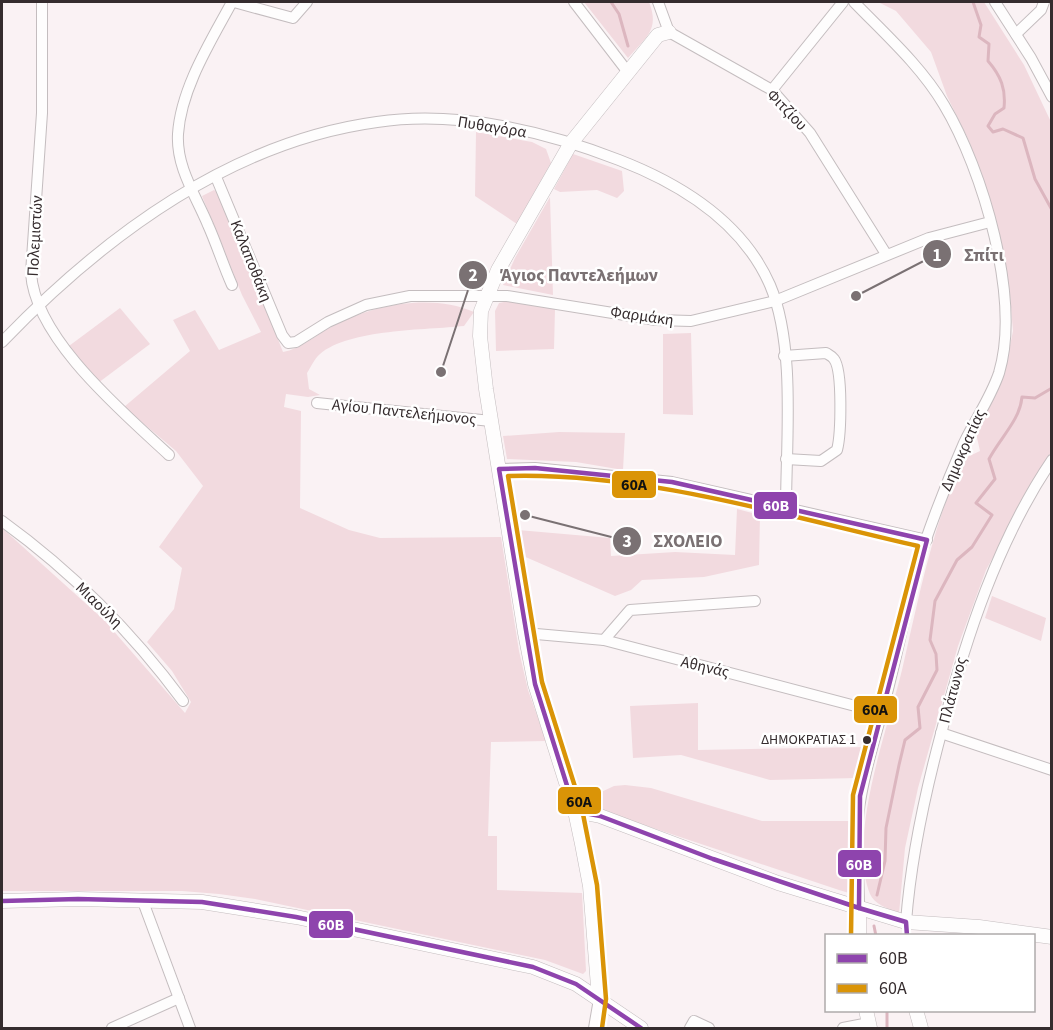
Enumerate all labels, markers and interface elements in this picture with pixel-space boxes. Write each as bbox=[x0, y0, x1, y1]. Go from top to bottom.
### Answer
street label: Φιτζίου bbox=[762, 84, 812, 136]
street label: Πυθαγόρα bbox=[456, 111, 528, 143]
street label: Πολεμιστών bbox=[22, 195, 48, 277]
street label: Καλαποθάκη bbox=[225, 217, 277, 305]
callout: Σπίτι bbox=[922, 236, 1016, 272]
text: 1 bbox=[932, 243, 942, 268]
text: Σπίτι bbox=[964, 243, 1005, 268]
callout: Άγιος Παντελεήμων bbox=[458, 257, 670, 293]
text: 2 bbox=[468, 263, 478, 288]
text: Άγιος Παντελεήμων bbox=[500, 263, 659, 288]
street label: Φαρμάκη bbox=[609, 301, 675, 331]
street label: Αγίου Παντελεήμονος bbox=[331, 393, 477, 431]
street label: Δημοκρατίας bbox=[935, 405, 991, 495]
line badge: 60Α bbox=[611, 470, 657, 499]
text: 60Α bbox=[621, 474, 648, 496]
line badge: 60Β bbox=[753, 491, 798, 520]
text: 60Β bbox=[763, 495, 790, 517]
callout: ΣΧΟΛΕΙΟ bbox=[612, 523, 735, 559]
text: 3 bbox=[622, 529, 632, 554]
text: ΣΧΟΛΕΙΟ bbox=[653, 529, 723, 554]
street label: Μιαούλη bbox=[71, 577, 127, 633]
street label: Αθηνάς bbox=[679, 651, 732, 683]
street label: Πλάτωνος bbox=[934, 654, 972, 726]
line badge: 60Α bbox=[853, 695, 898, 724]
text: 60Α bbox=[862, 699, 889, 721]
place label: ΔΗΜΟΚΡΑΤΙΑΣ 1 bbox=[761, 730, 856, 750]
marker: ΔΗΜΟΚΡΑΤΙΑΣ 1 bbox=[861, 734, 873, 746]
line badge: 60Α bbox=[557, 786, 602, 815]
text: 60Α bbox=[566, 791, 593, 813]
line badge: 60Β bbox=[837, 849, 882, 878]
text: 60Β bbox=[846, 854, 873, 876]
line badge: 60Β bbox=[308, 910, 354, 939]
text: 60Β bbox=[318, 914, 345, 936]
legend bbox=[825, 934, 1035, 1012]
text: 60Β bbox=[879, 946, 907, 971]
text: 60Α bbox=[879, 976, 907, 1001]

